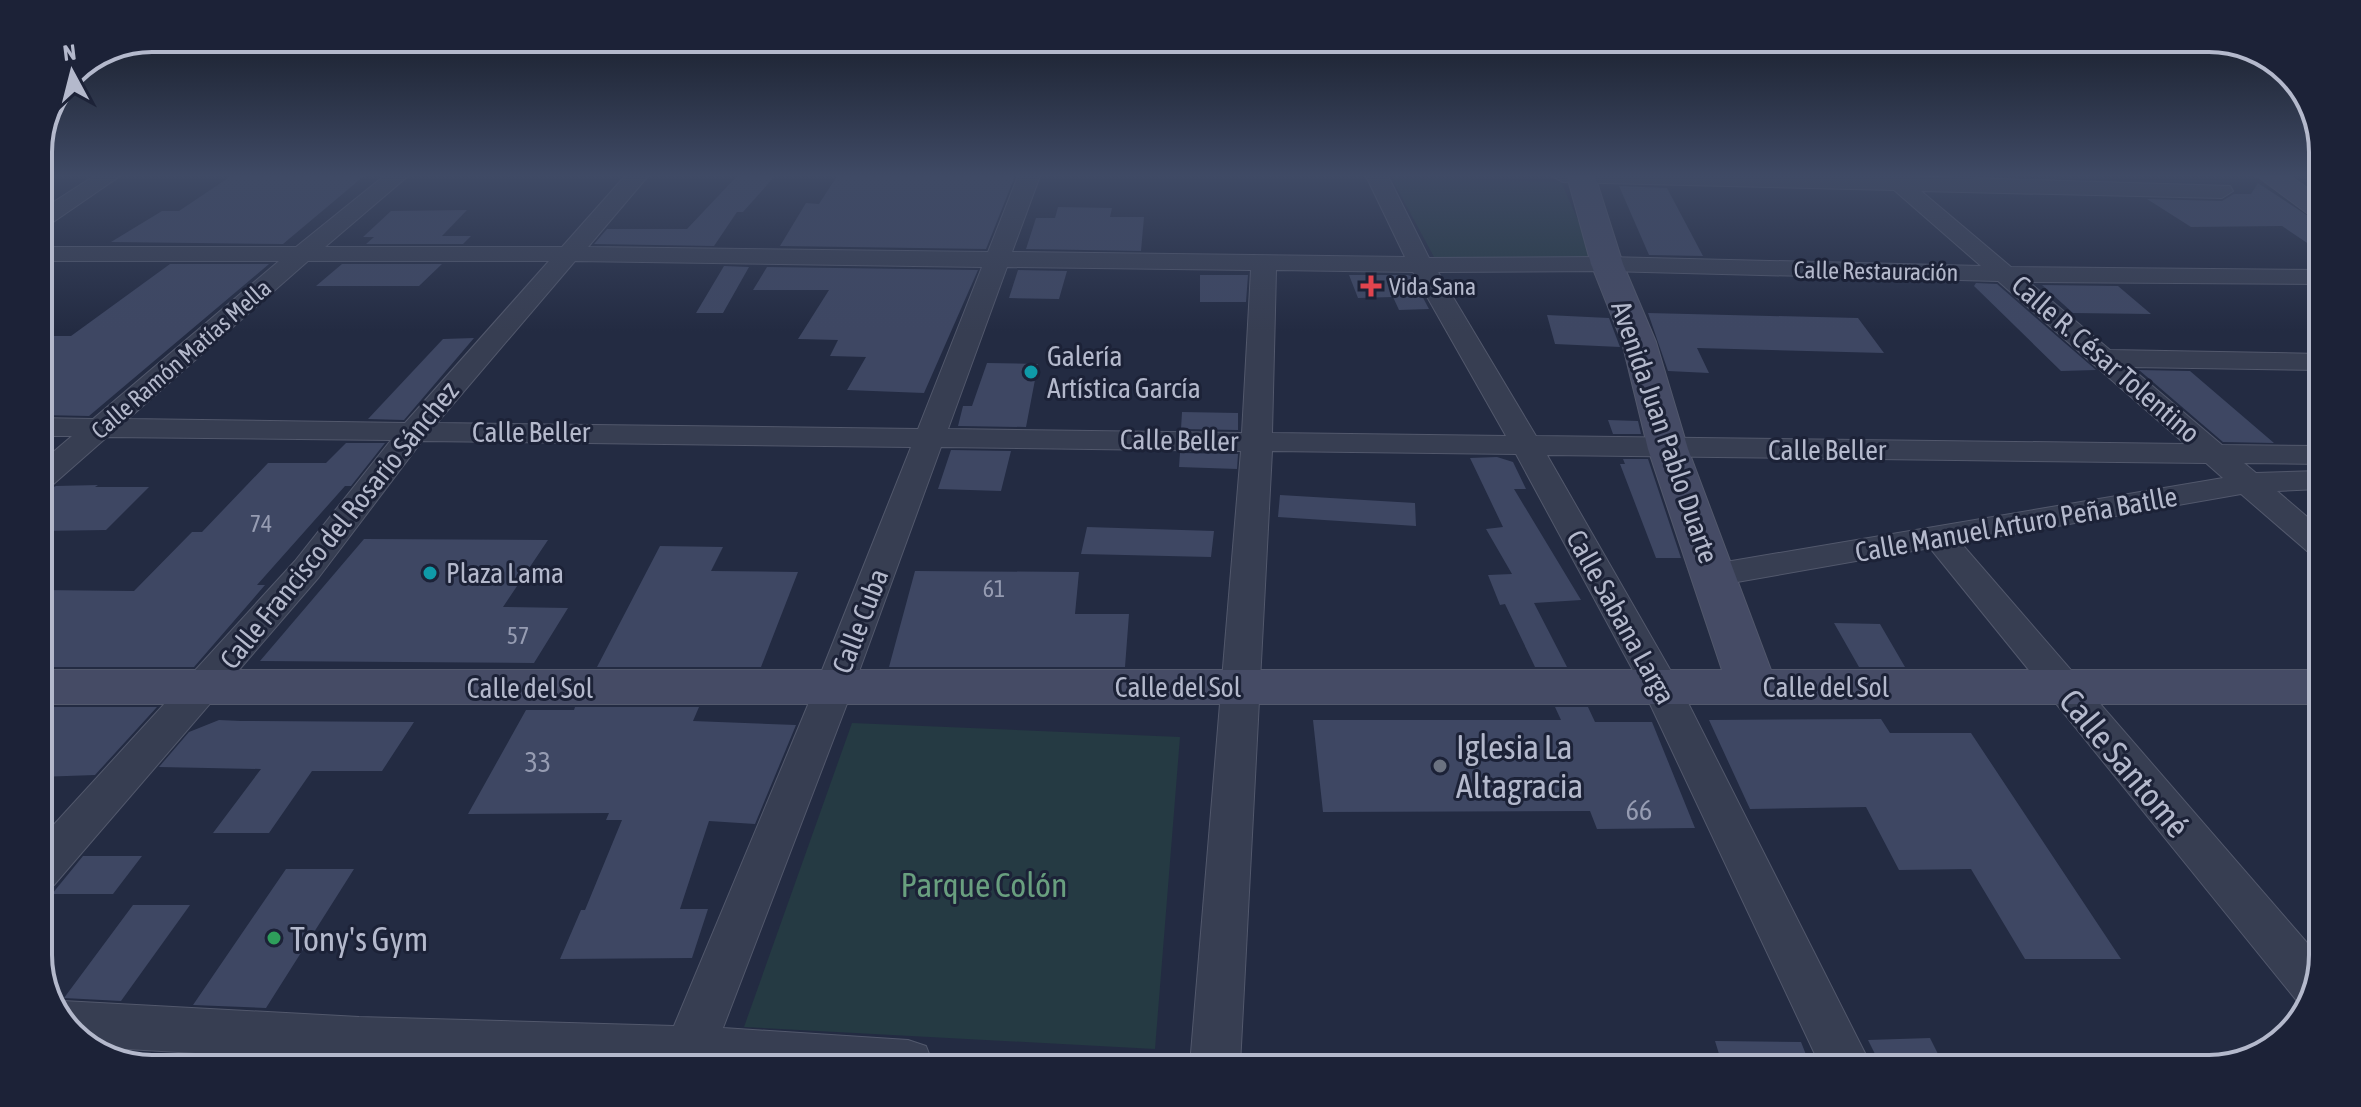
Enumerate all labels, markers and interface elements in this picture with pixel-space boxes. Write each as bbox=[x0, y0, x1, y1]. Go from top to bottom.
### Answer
north arrow bbox=[32, 32, 112, 112]
text: N bbox=[62, 38, 78, 66]
street label: Calle Restauración bbox=[1793, 256, 1959, 286]
street label: Calle R. César Tolentino bbox=[2006, 269, 2206, 449]
place label: Vida Sana bbox=[1389, 273, 1476, 300]
street label: Calle Ramón Matías Mella bbox=[86, 274, 276, 444]
marker: Vida Sana bbox=[1360, 275, 1382, 297]
street label: Avenida Juan Pablo Duarte bbox=[1605, 297, 1725, 567]
place label: Galería Artística García bbox=[1047, 340, 1201, 404]
marker: Galería Artística García bbox=[1022, 363, 1040, 381]
street label: Calle Francisco del Rosario Sánchez bbox=[213, 375, 465, 675]
street label: Calle Beller bbox=[472, 416, 591, 448]
street label: Calle Beller bbox=[1120, 423, 1239, 457]
street label: Calle Beller bbox=[1768, 434, 1887, 466]
street label: Calle Manuel Arturo Peña Batlle bbox=[1853, 480, 2179, 568]
house number: 74 bbox=[250, 510, 272, 537]
street label: Calle Sabana Larga bbox=[1560, 524, 1682, 710]
place label: Plaza Lama bbox=[446, 557, 564, 589]
marker: Plaza Lama bbox=[421, 564, 439, 582]
street label: Calle Cuba bbox=[826, 564, 894, 678]
house number: 61 bbox=[983, 575, 1005, 602]
house number: 57 bbox=[507, 622, 529, 649]
street label: Calle del Sol bbox=[1115, 671, 1242, 703]
street label: Calle del Sol bbox=[1763, 671, 1890, 703]
street label: Calle del Sol bbox=[467, 672, 594, 704]
street label: Calle Santomé bbox=[2052, 681, 2198, 845]
place label: Iglesia La Altagracia bbox=[1456, 727, 1583, 805]
house number: 33 bbox=[525, 746, 551, 778]
marker: Iglesia La Altagracia bbox=[1431, 757, 1449, 775]
house number: 66 bbox=[1626, 794, 1652, 826]
park label: Parque Colón bbox=[901, 865, 1067, 904]
place label: Tony's Gym bbox=[290, 919, 428, 958]
marker: Tony's Gym bbox=[265, 929, 283, 947]

